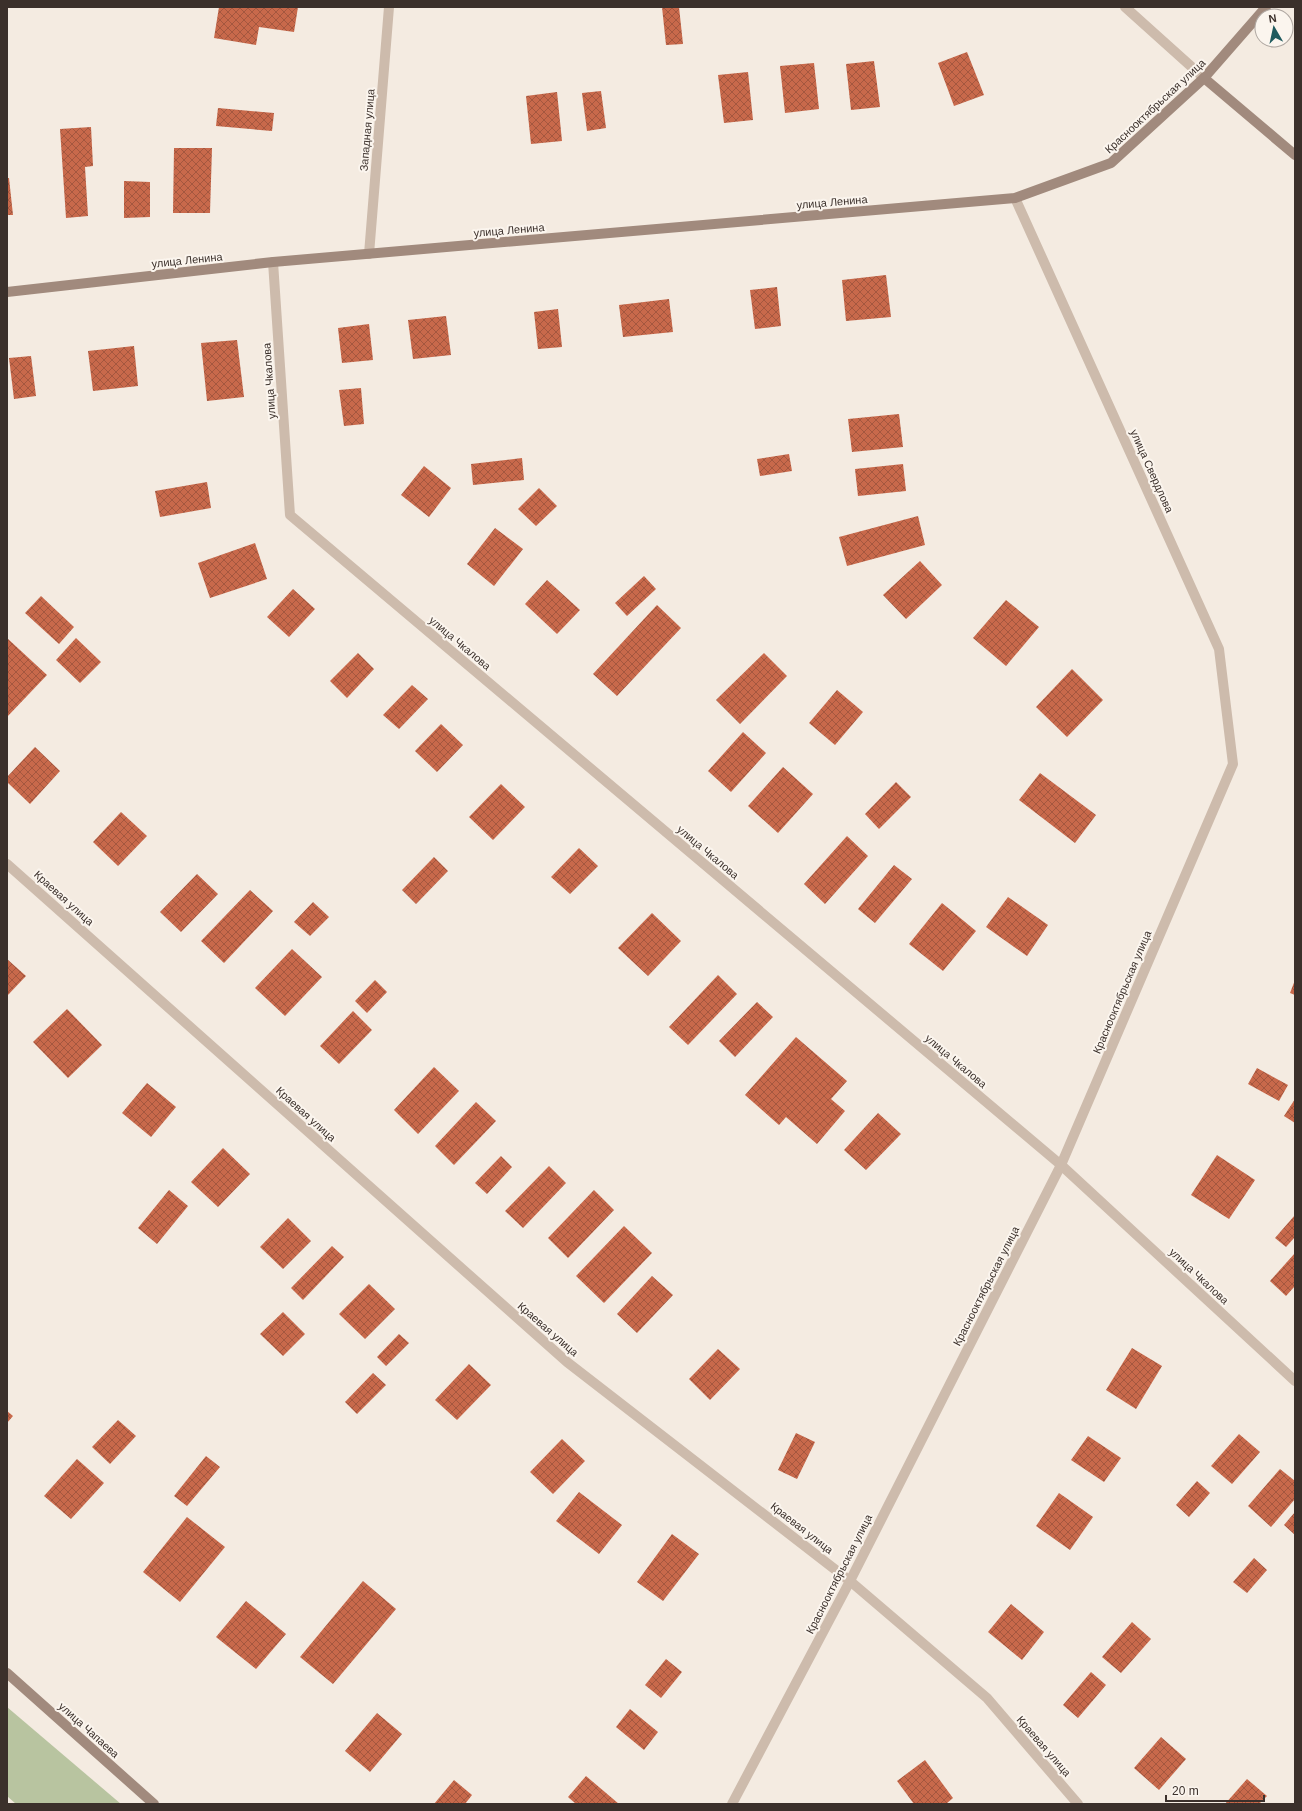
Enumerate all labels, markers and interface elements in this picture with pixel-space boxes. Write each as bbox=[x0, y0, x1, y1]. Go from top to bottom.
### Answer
north arrow bbox=[1254, 8, 1294, 48]
text: N bbox=[1268, 12, 1277, 25]
street label: Краснооктябрьская улица bbox=[1102, 56, 1208, 156]
street label: Западная улица bbox=[357, 87, 377, 172]
street label: улица Ленина bbox=[796, 193, 869, 211]
street label: улица Ленина bbox=[473, 221, 546, 239]
street label: улица Ленина bbox=[151, 250, 224, 270]
street label: улица Чкалова bbox=[260, 342, 278, 419]
street label: улица Свердлова bbox=[1128, 428, 1176, 515]
street label: улица Чкалова bbox=[427, 614, 494, 673]
street label: улица Чкалова bbox=[675, 823, 742, 882]
street label: Краевая улица bbox=[32, 868, 97, 928]
street label: Краснооктябрьская улица bbox=[1091, 928, 1154, 1055]
street label: улица Чкалова bbox=[923, 1032, 990, 1091]
street label: Краевая улица bbox=[274, 1084, 339, 1144]
street label: Краснооктябрьская улица bbox=[951, 1223, 1022, 1348]
street label: улица Чкалова bbox=[1167, 1246, 1232, 1307]
street label: Краевая улица bbox=[515, 1300, 581, 1359]
street label: Краевая улица bbox=[768, 1500, 836, 1557]
street label: Краснооктябрьская улица bbox=[804, 1511, 875, 1636]
street label: улица Чапаева bbox=[56, 1700, 122, 1761]
street label: Краевая улица bbox=[1015, 1713, 1074, 1779]
scale bar bbox=[1166, 1777, 1264, 1803]
text: 20 m bbox=[1172, 1784, 1199, 1798]

